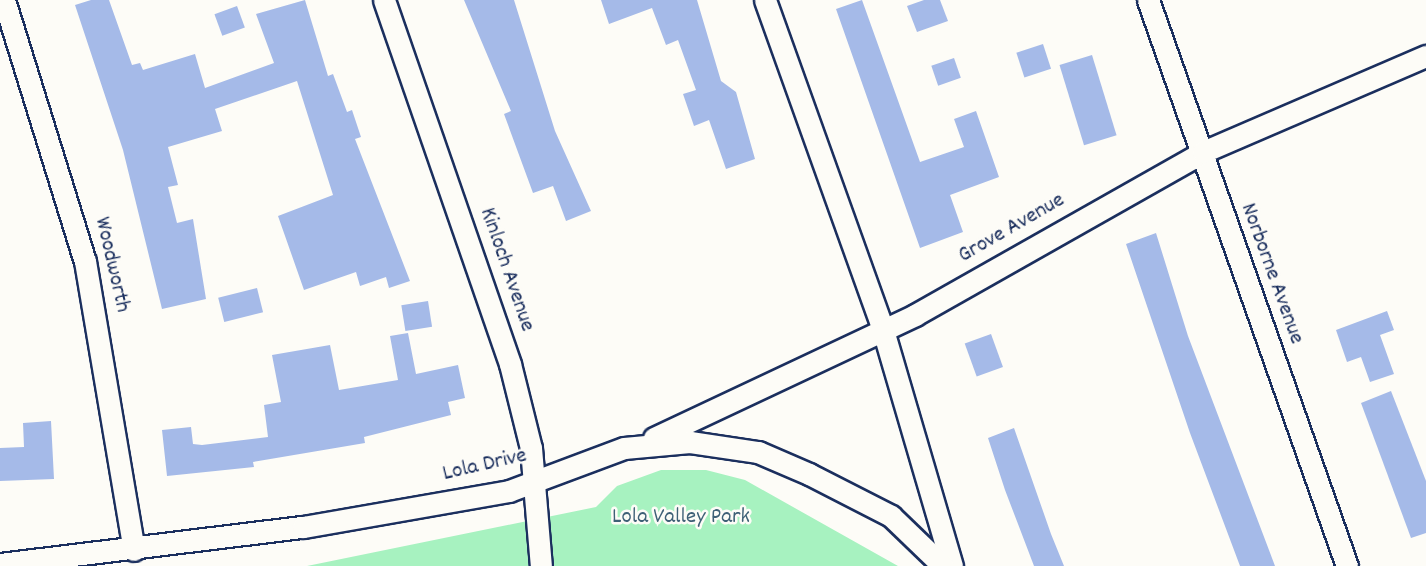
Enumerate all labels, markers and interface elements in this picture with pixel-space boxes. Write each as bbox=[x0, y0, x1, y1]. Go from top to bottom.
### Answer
street label: Grove Avenue bbox=[954, 187, 1070, 271]
street label: Norborne Avenue bbox=[1233, 200, 1309, 348]
street label: Kinloch Avenue bbox=[472, 204, 540, 336]
street label: Woodworth bbox=[87, 215, 135, 315]
street label: Lola Drive bbox=[440, 443, 530, 489]
park label: Lola Valley Park bbox=[612, 504, 750, 532]

